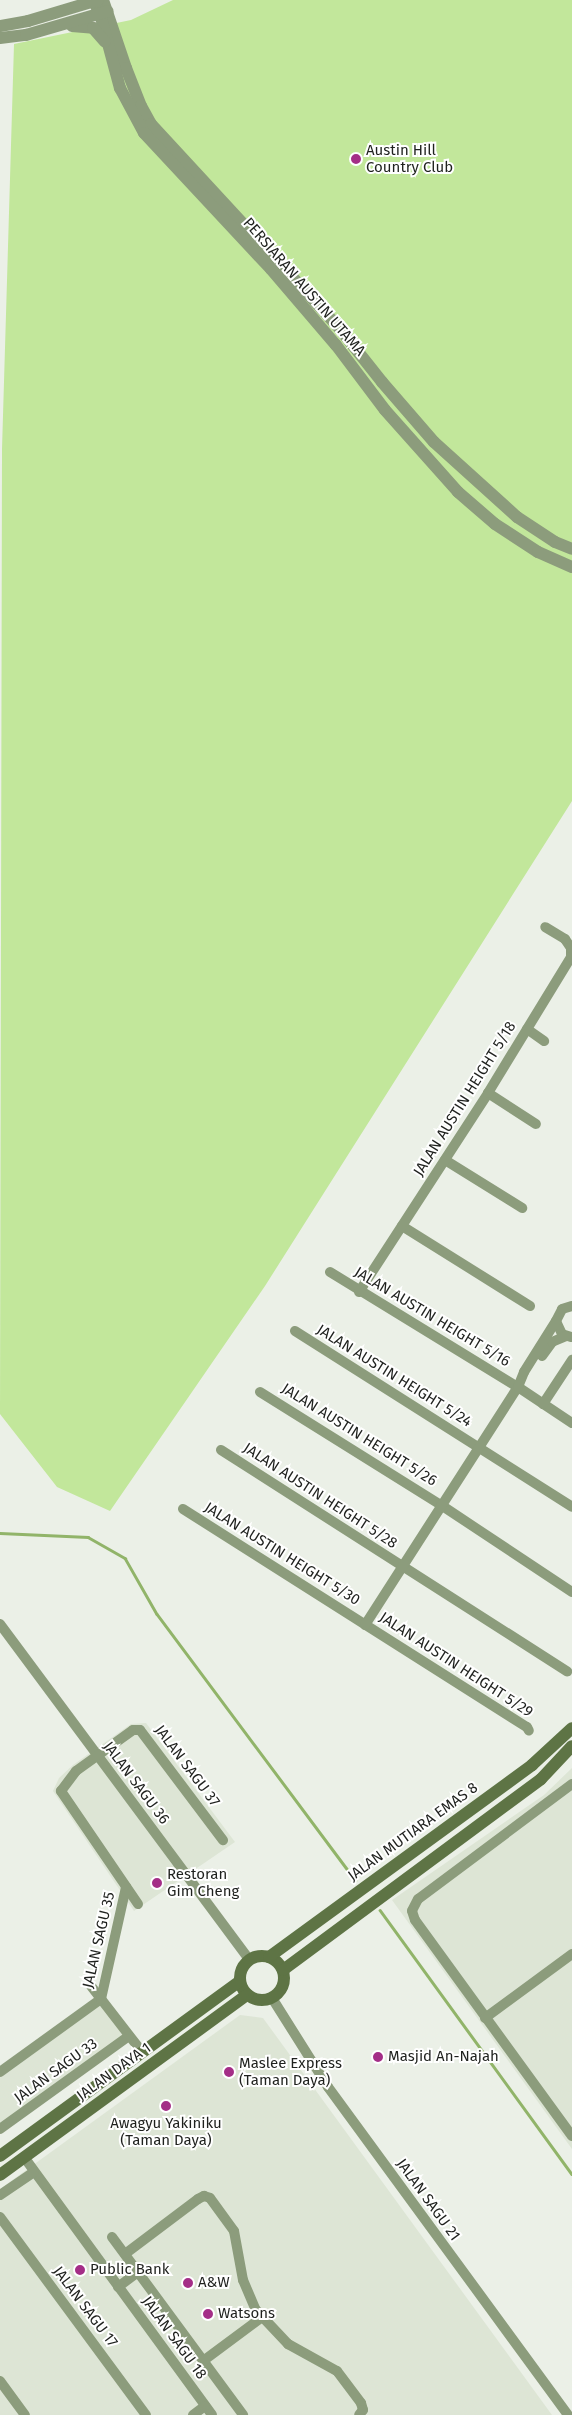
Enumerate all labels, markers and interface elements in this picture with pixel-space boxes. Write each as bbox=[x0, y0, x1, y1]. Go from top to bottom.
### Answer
place label: Austin Hill Country Club bbox=[366, 141, 453, 176]
marker: Austin Hill Country Club bbox=[350, 153, 362, 165]
street label: PERSIARAN AUSTIN UTAMA bbox=[239, 214, 369, 360]
street label: JALAN AUSTIN HEIGHT 5/18 bbox=[410, 1018, 520, 1180]
street label: JALAN AUSTIN HEIGHT 5/16 bbox=[351, 1263, 513, 1371]
street label: JALAN AUSTIN HEIGHT 5/24 bbox=[313, 1321, 475, 1431]
street label: JALAN AUSTIN HEIGHT 5/26 bbox=[278, 1380, 440, 1490]
street label: JALAN AUSTIN HEIGHT 5/28 bbox=[240, 1439, 400, 1553]
street label: JALAN AUSTIN HEIGHT 5/30 bbox=[201, 1499, 363, 1609]
street label: JALAN AUSTIN HEIGHT 5/29 bbox=[376, 1609, 536, 1721]
street label: JALAN SAGU 37 bbox=[150, 1722, 224, 1810]
street label: JALAN SAGU 36 bbox=[99, 1738, 173, 1828]
street label: JALAN MUTIARA EMAS 8 bbox=[345, 1779, 481, 1885]
place label: Restoran Gim Cheng bbox=[167, 1865, 239, 1900]
marker: Restoran Gim Cheng bbox=[151, 1877, 163, 1889]
street label: JALAN SAGU 35 bbox=[79, 1890, 119, 1990]
street label: JALAN SAGU 33 bbox=[11, 2035, 101, 2107]
street label: JALAN DAYA 1 bbox=[73, 2039, 155, 2105]
place label: Masjid An-Najah bbox=[388, 2048, 499, 2066]
marker: Masjid An-Najah bbox=[372, 2051, 384, 2063]
place label: Maslee Express (Taman Daya) bbox=[239, 2054, 342, 2089]
marker: Maslee Express (Taman Daya) bbox=[223, 2066, 235, 2078]
marker: Awagyu Yakiniku (Taman Daya) bbox=[160, 2100, 172, 2112]
place label: Awagyu Yakiniku (Taman Daya) bbox=[110, 2114, 222, 2149]
street label: JALAN SAGU 21 bbox=[392, 2156, 464, 2244]
place label: Public Bank bbox=[90, 2261, 169, 2279]
street label: JALAN SAGU 17 bbox=[49, 2263, 121, 2351]
marker: Public Bank bbox=[74, 2264, 86, 2276]
place label: A&W bbox=[198, 2274, 230, 2292]
marker: A&W bbox=[182, 2277, 194, 2289]
street label: JALAN SAGU 18 bbox=[138, 2293, 210, 2383]
place label: Watsons bbox=[218, 2305, 275, 2323]
marker: Watsons bbox=[202, 2308, 214, 2320]

